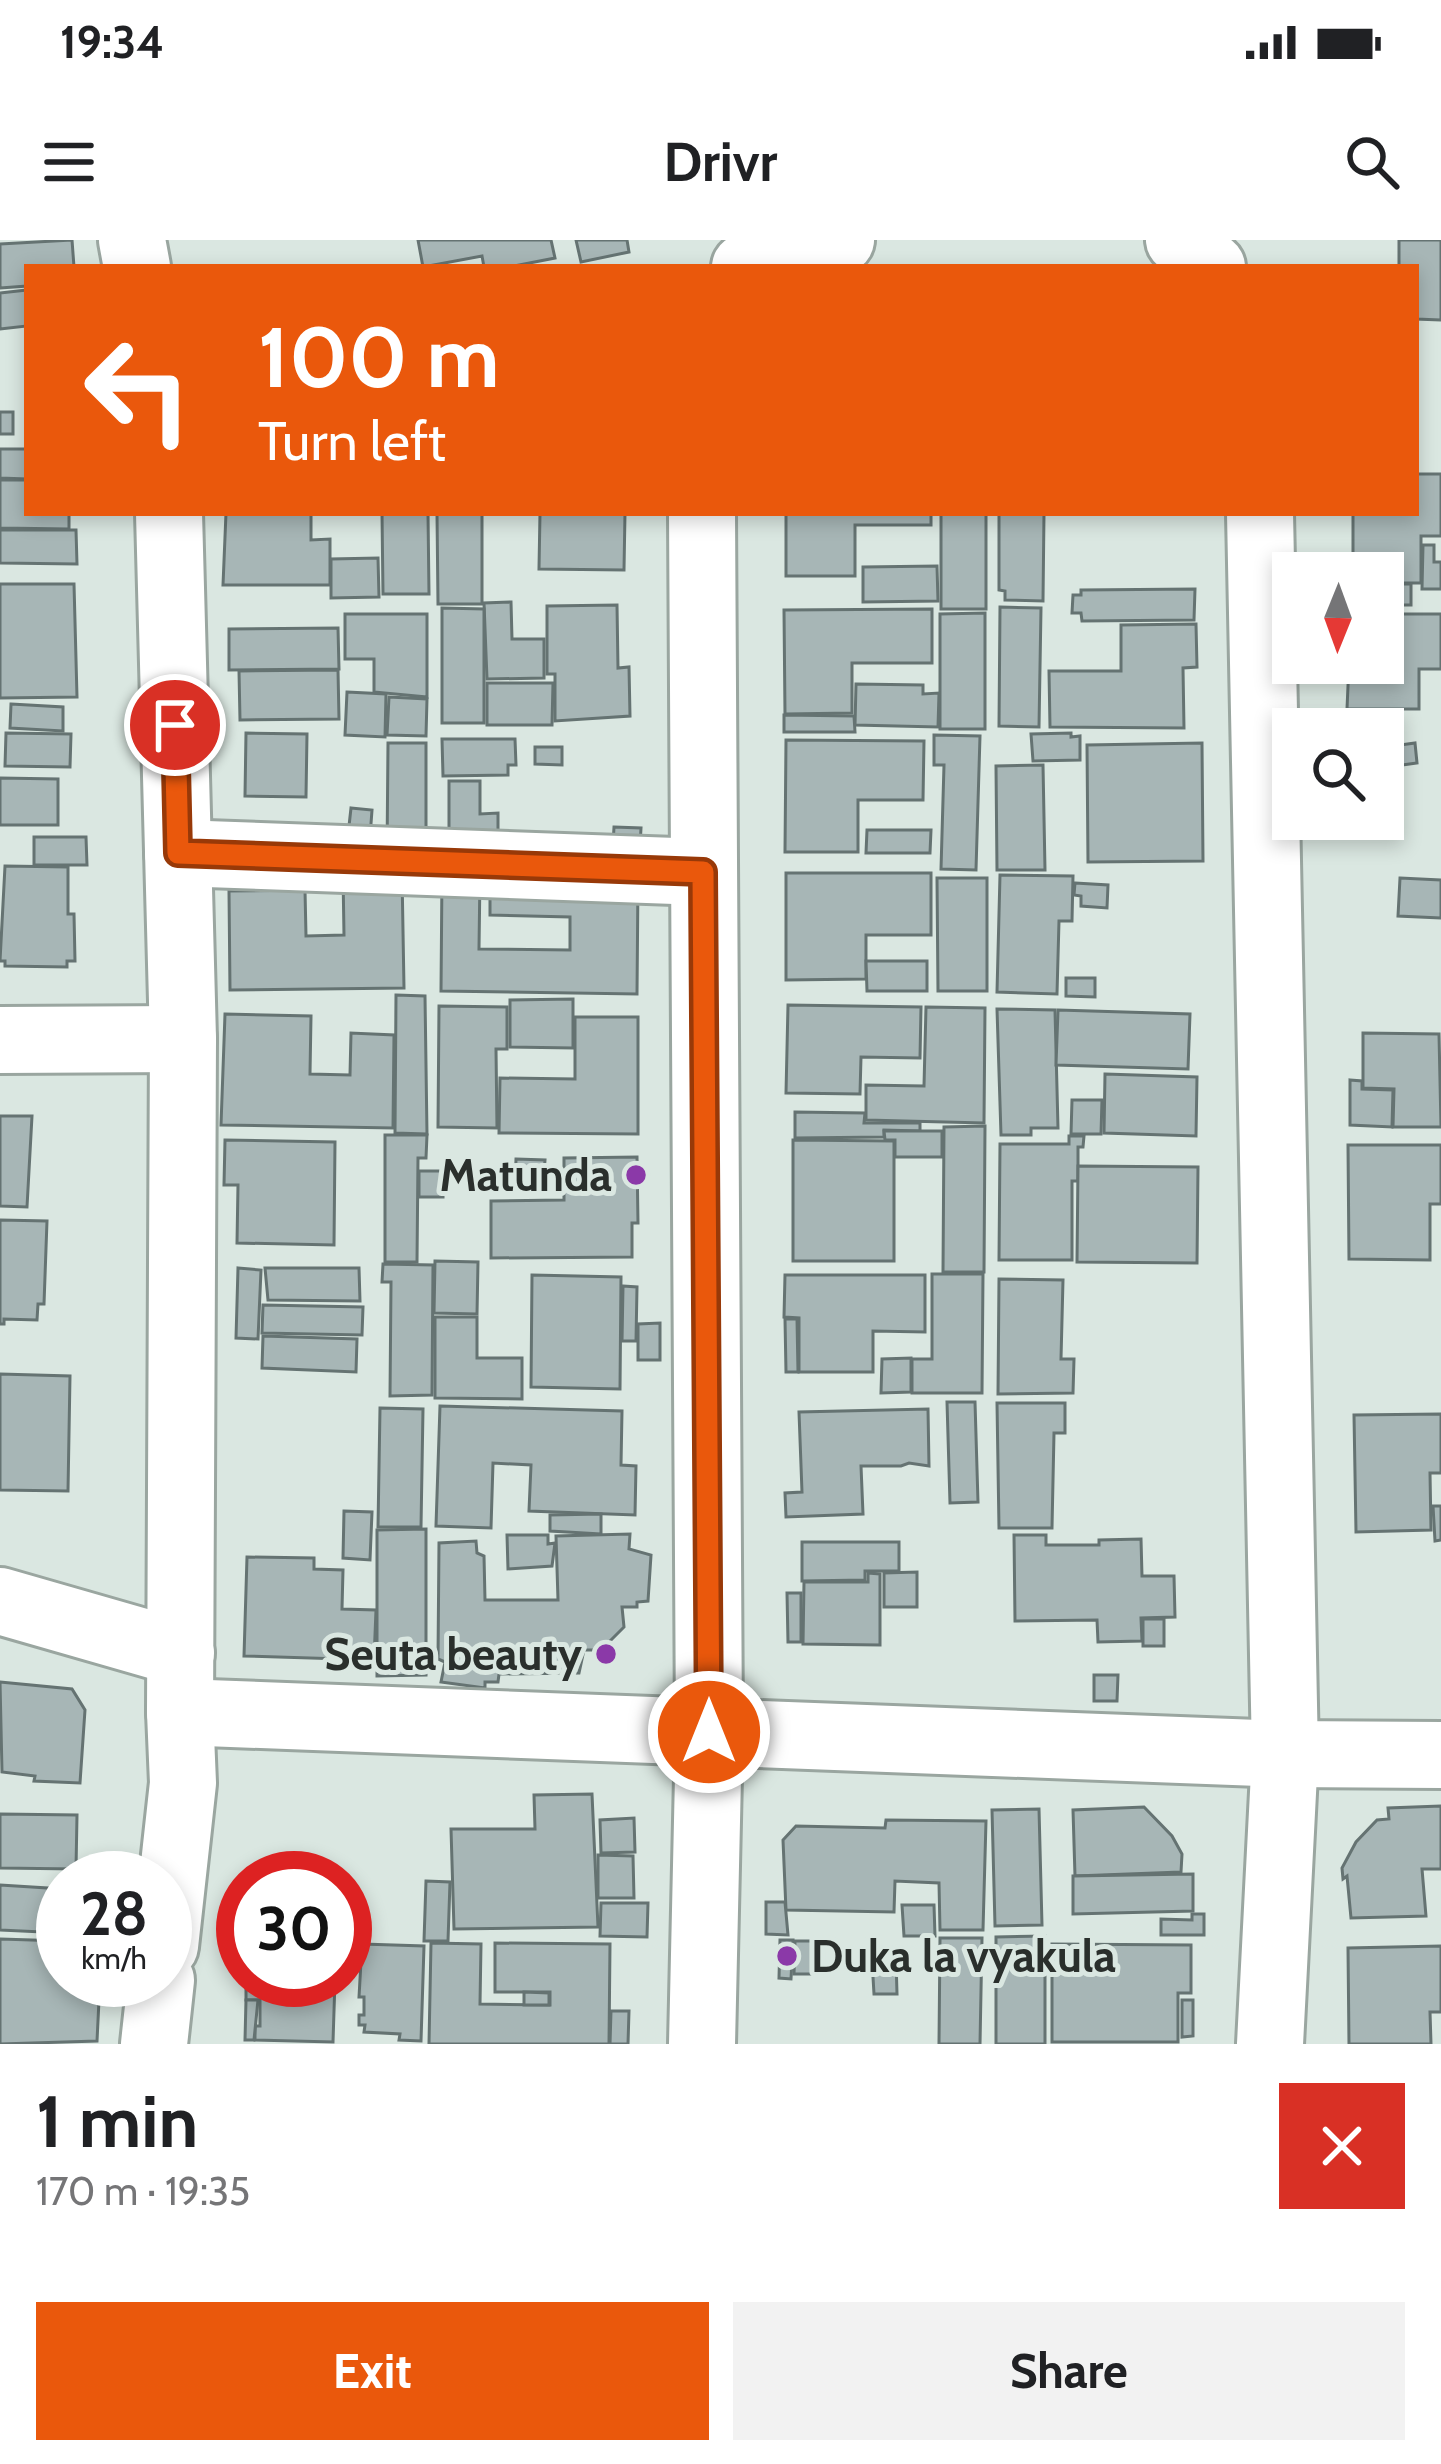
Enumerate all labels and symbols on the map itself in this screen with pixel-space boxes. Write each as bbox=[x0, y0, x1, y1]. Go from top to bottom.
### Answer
north arrow bbox=[1272, 552, 1404, 684]
pin bbox=[124, 674, 226, 776]
place label: Matunda bbox=[439, 1148, 612, 1202]
marker: Matunda bbox=[623, 1162, 649, 1188]
place label: Seuta beauty bbox=[324, 1627, 583, 1681]
marker: Seuta beauty bbox=[593, 1641, 619, 1667]
position arrow bbox=[646, 1669, 772, 1795]
speed limit sign: 30 bbox=[216, 1851, 372, 2007]
place label: Duka la vyakula bbox=[811, 1929, 1116, 1983]
marker: Duka la vyakula bbox=[774, 1943, 800, 1969]

